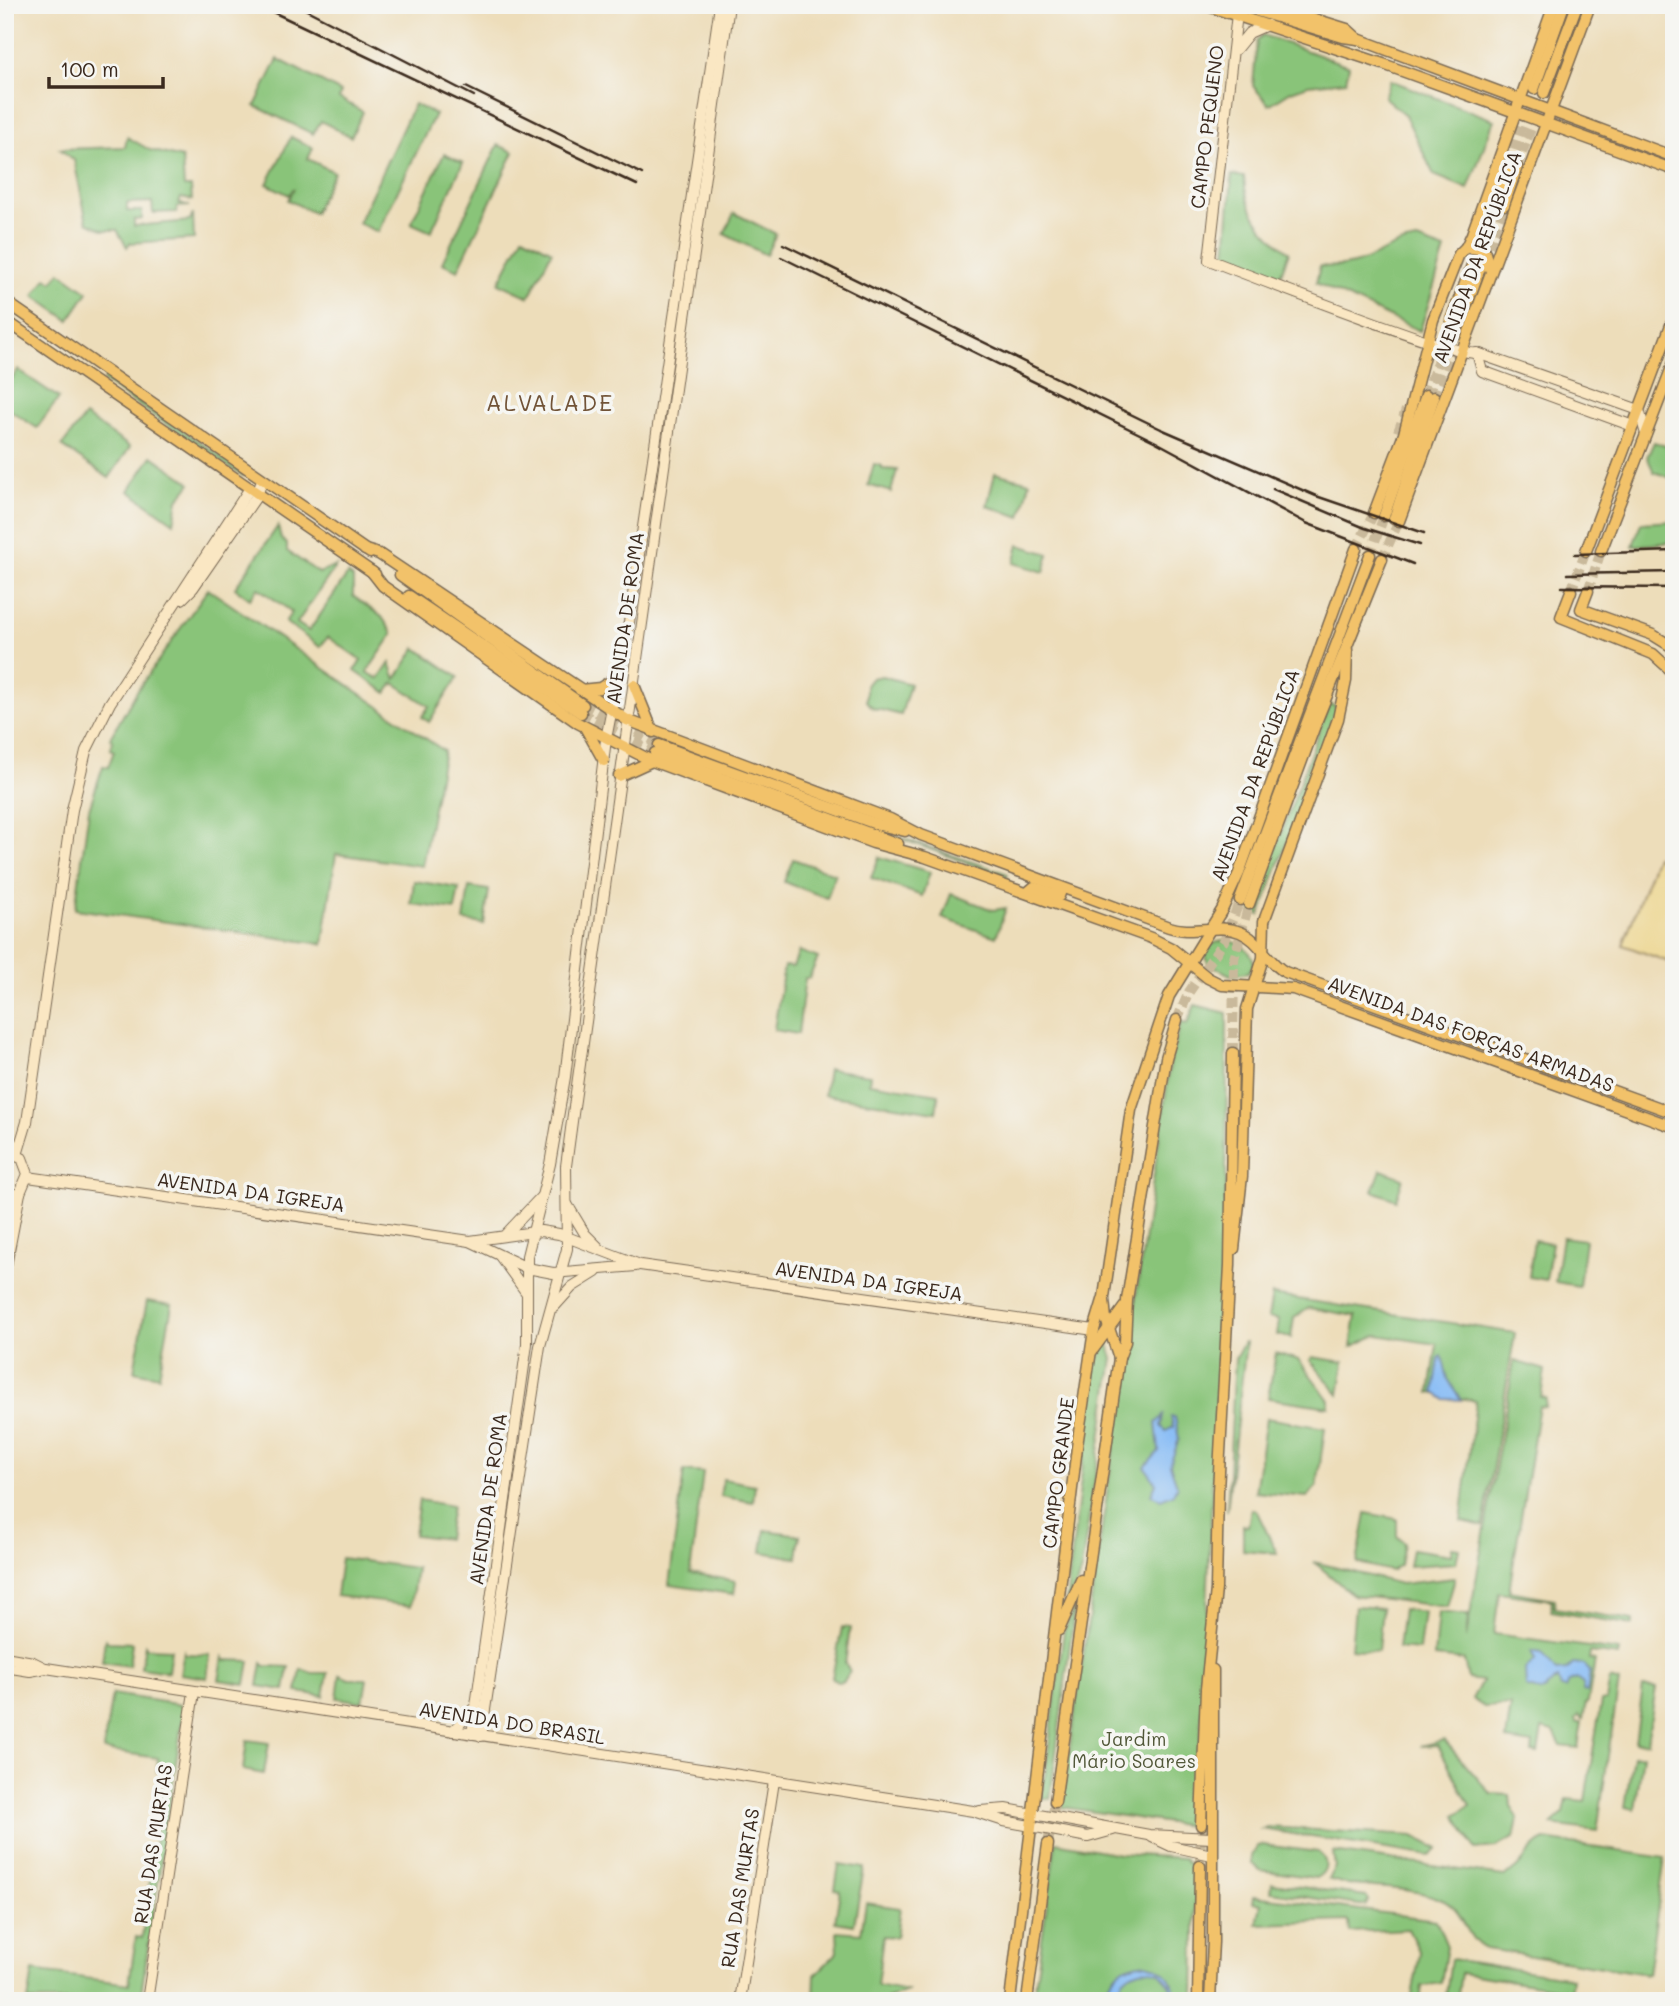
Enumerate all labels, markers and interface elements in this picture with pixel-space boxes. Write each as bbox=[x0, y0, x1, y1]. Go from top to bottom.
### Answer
street label: CAMPO PEQUENO bbox=[1184, 44, 1229, 210]
scale bar bbox=[49, 46, 163, 90]
text: 100 m bbox=[60, 55, 119, 82]
street label: AVENIDA DA REPÚBLICA bbox=[1426, 147, 1527, 367]
district label: ALVALADE bbox=[486, 387, 614, 417]
street label: AVENIDA DE ROMA bbox=[600, 530, 649, 706]
street label: AVENIDA DA REPÚBLICA bbox=[1204, 665, 1305, 885]
street label: AVENIDA DAS FORÇAS ARMADAS bbox=[1325, 970, 1618, 1097]
street label: AVENIDA DA IGREJA bbox=[156, 1166, 347, 1217]
street label: AVENIDA DA IGREJA bbox=[774, 1255, 965, 1306]
street label: CAMPO GRANDE bbox=[1036, 1396, 1079, 1550]
street label: AVENIDA DE ROMA bbox=[463, 1411, 512, 1587]
street label: AVENIDA DO BRASIL bbox=[417, 1695, 607, 1750]
park label: Jardim Mário Soares bbox=[1072, 1726, 1196, 1773]
street label: RUA DAS MURTAS bbox=[128, 1762, 177, 1926]
street label: RUA DAS MURTAS bbox=[715, 1806, 764, 1970]

